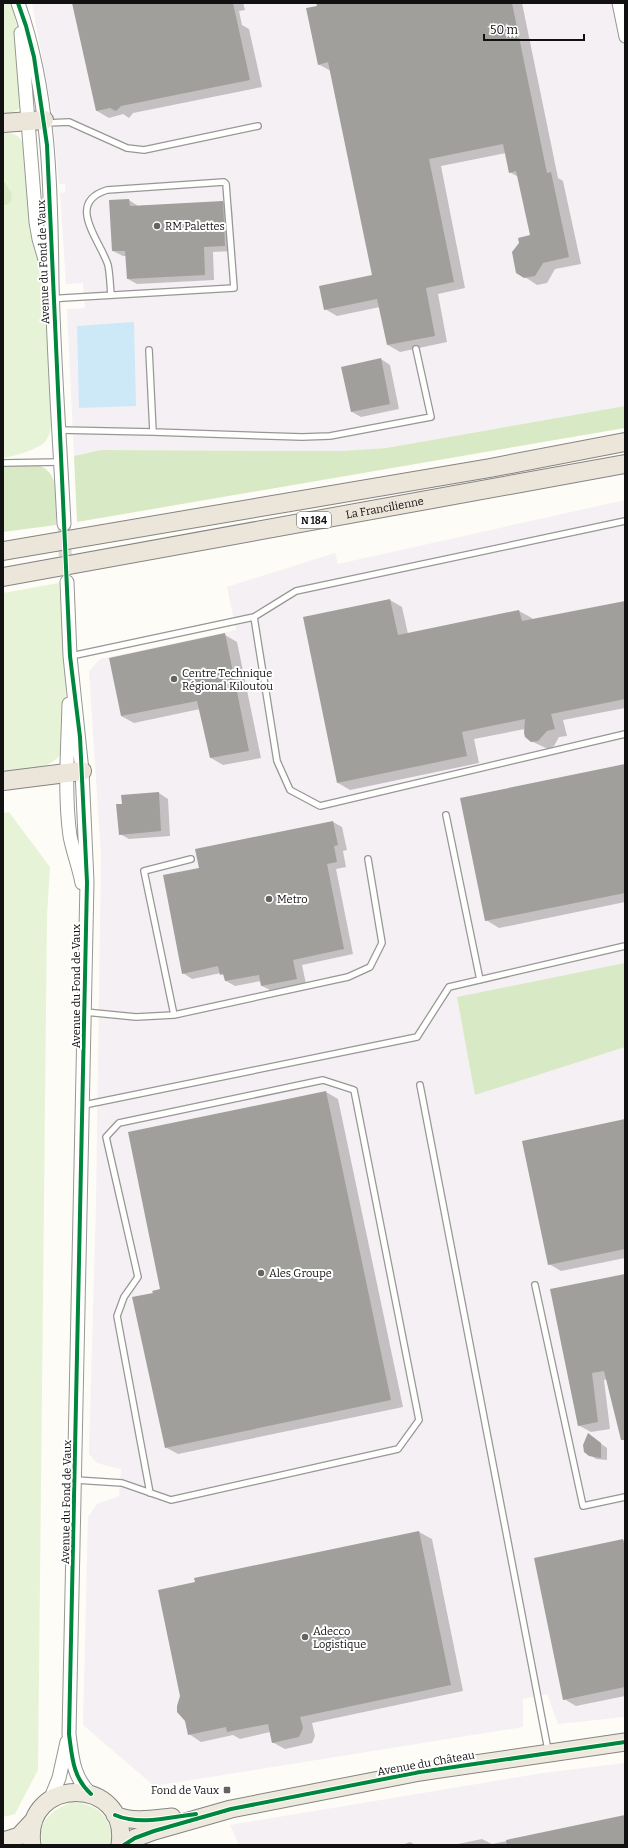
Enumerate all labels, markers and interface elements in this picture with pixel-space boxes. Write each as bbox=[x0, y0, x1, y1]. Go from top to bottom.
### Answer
scale bar bbox=[484, 16, 584, 42]
text: 50 m bbox=[490, 23, 519, 37]
street label: Avenue du Fond de Vaux bbox=[35, 200, 52, 324]
place label: RM Palettes bbox=[165, 220, 225, 233]
marker: RM Palettes bbox=[152, 221, 162, 231]
street label: La Francilienne bbox=[345, 495, 425, 522]
road number: N 184 bbox=[297, 512, 331, 528]
place label: Centre Technique Régional Kiloutou bbox=[182, 667, 273, 693]
marker: Centre Technique Régional Kiloutou bbox=[169, 674, 179, 684]
place label: Metro bbox=[277, 893, 308, 906]
marker: Metro bbox=[264, 894, 274, 904]
street label: Avenue du Fond de Vaux bbox=[70, 924, 83, 1048]
place label: Ales Groupe bbox=[269, 1267, 332, 1280]
marker: Ales Groupe bbox=[256, 1268, 266, 1278]
street label: Avenue du Fond de Vaux bbox=[59, 1440, 74, 1564]
place label: Adecco Logistique bbox=[313, 1625, 366, 1651]
marker: Adecco Logistique bbox=[300, 1632, 310, 1642]
street label: Avenue du Château bbox=[376, 1748, 476, 1778]
place label: Fond de Vaux bbox=[151, 1784, 219, 1797]
marker: Fond de Vaux bbox=[222, 1785, 232, 1795]

